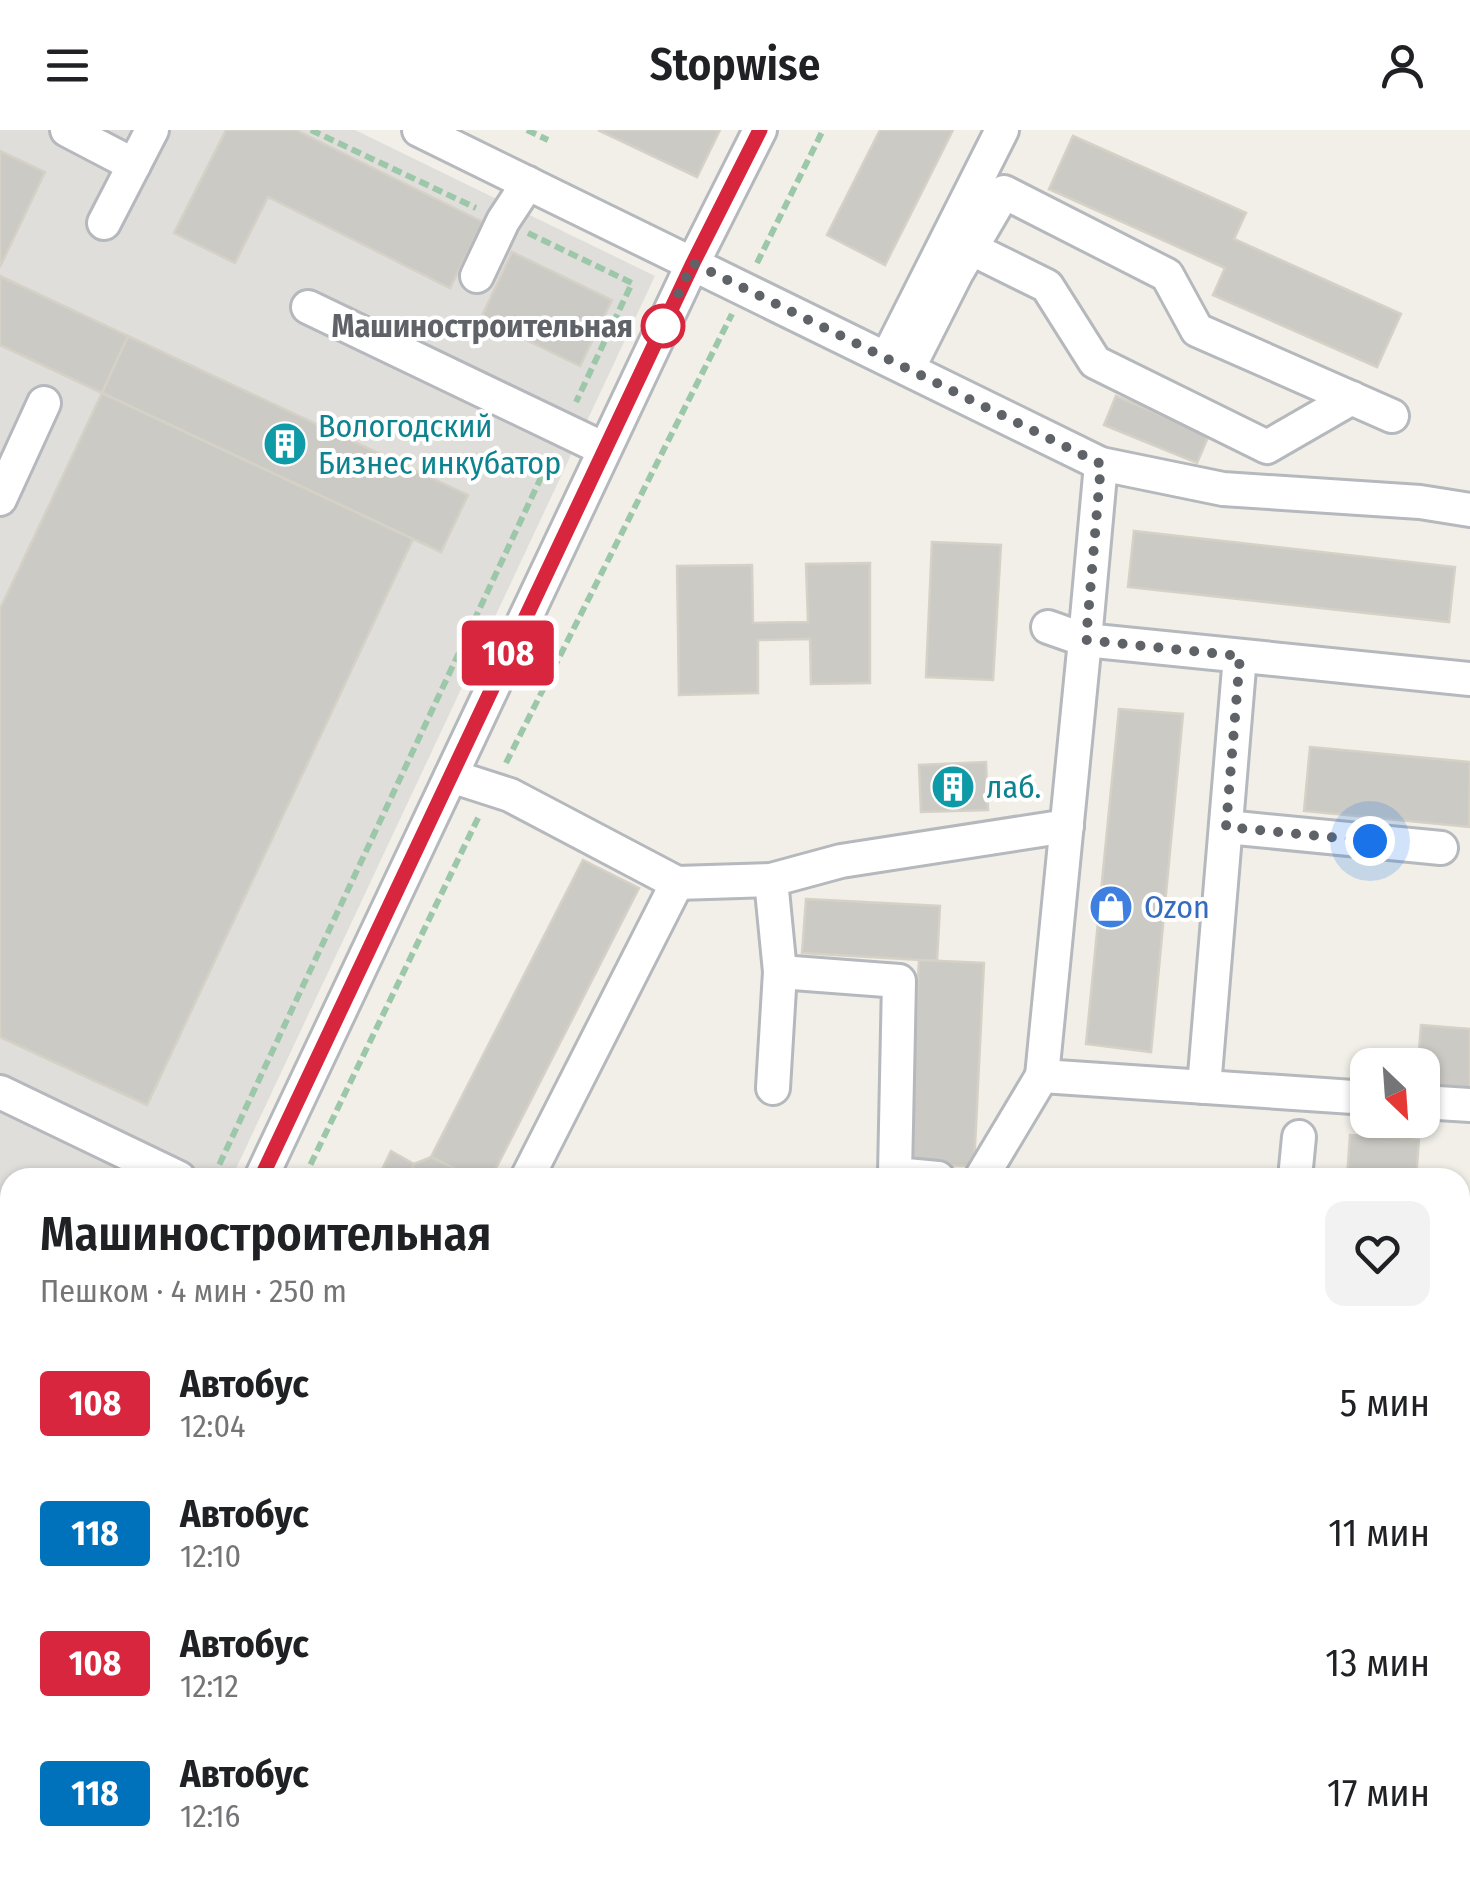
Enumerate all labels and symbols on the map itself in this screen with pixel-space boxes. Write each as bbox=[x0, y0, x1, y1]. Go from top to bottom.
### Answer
marker: Машиностроительная bbox=[642, 305, 684, 347]
place label: Машиностроительная bbox=[331, 307, 633, 345]
place label: Вологодский Бизнес инкубатор bbox=[318, 407, 561, 482]
building icon: Вологодский Бизнес инкубатор bbox=[262, 421, 308, 467]
line badge: 108 bbox=[450, 620, 566, 686]
building icon: лаб. bbox=[930, 764, 976, 810]
place label: лаб. bbox=[986, 768, 1041, 806]
your location bbox=[1345, 816, 1395, 866]
shop icon: Ozon bbox=[1088, 884, 1134, 930]
place label: Ozon bbox=[1144, 888, 1210, 926]
north arrow bbox=[1350, 1048, 1440, 1138]

